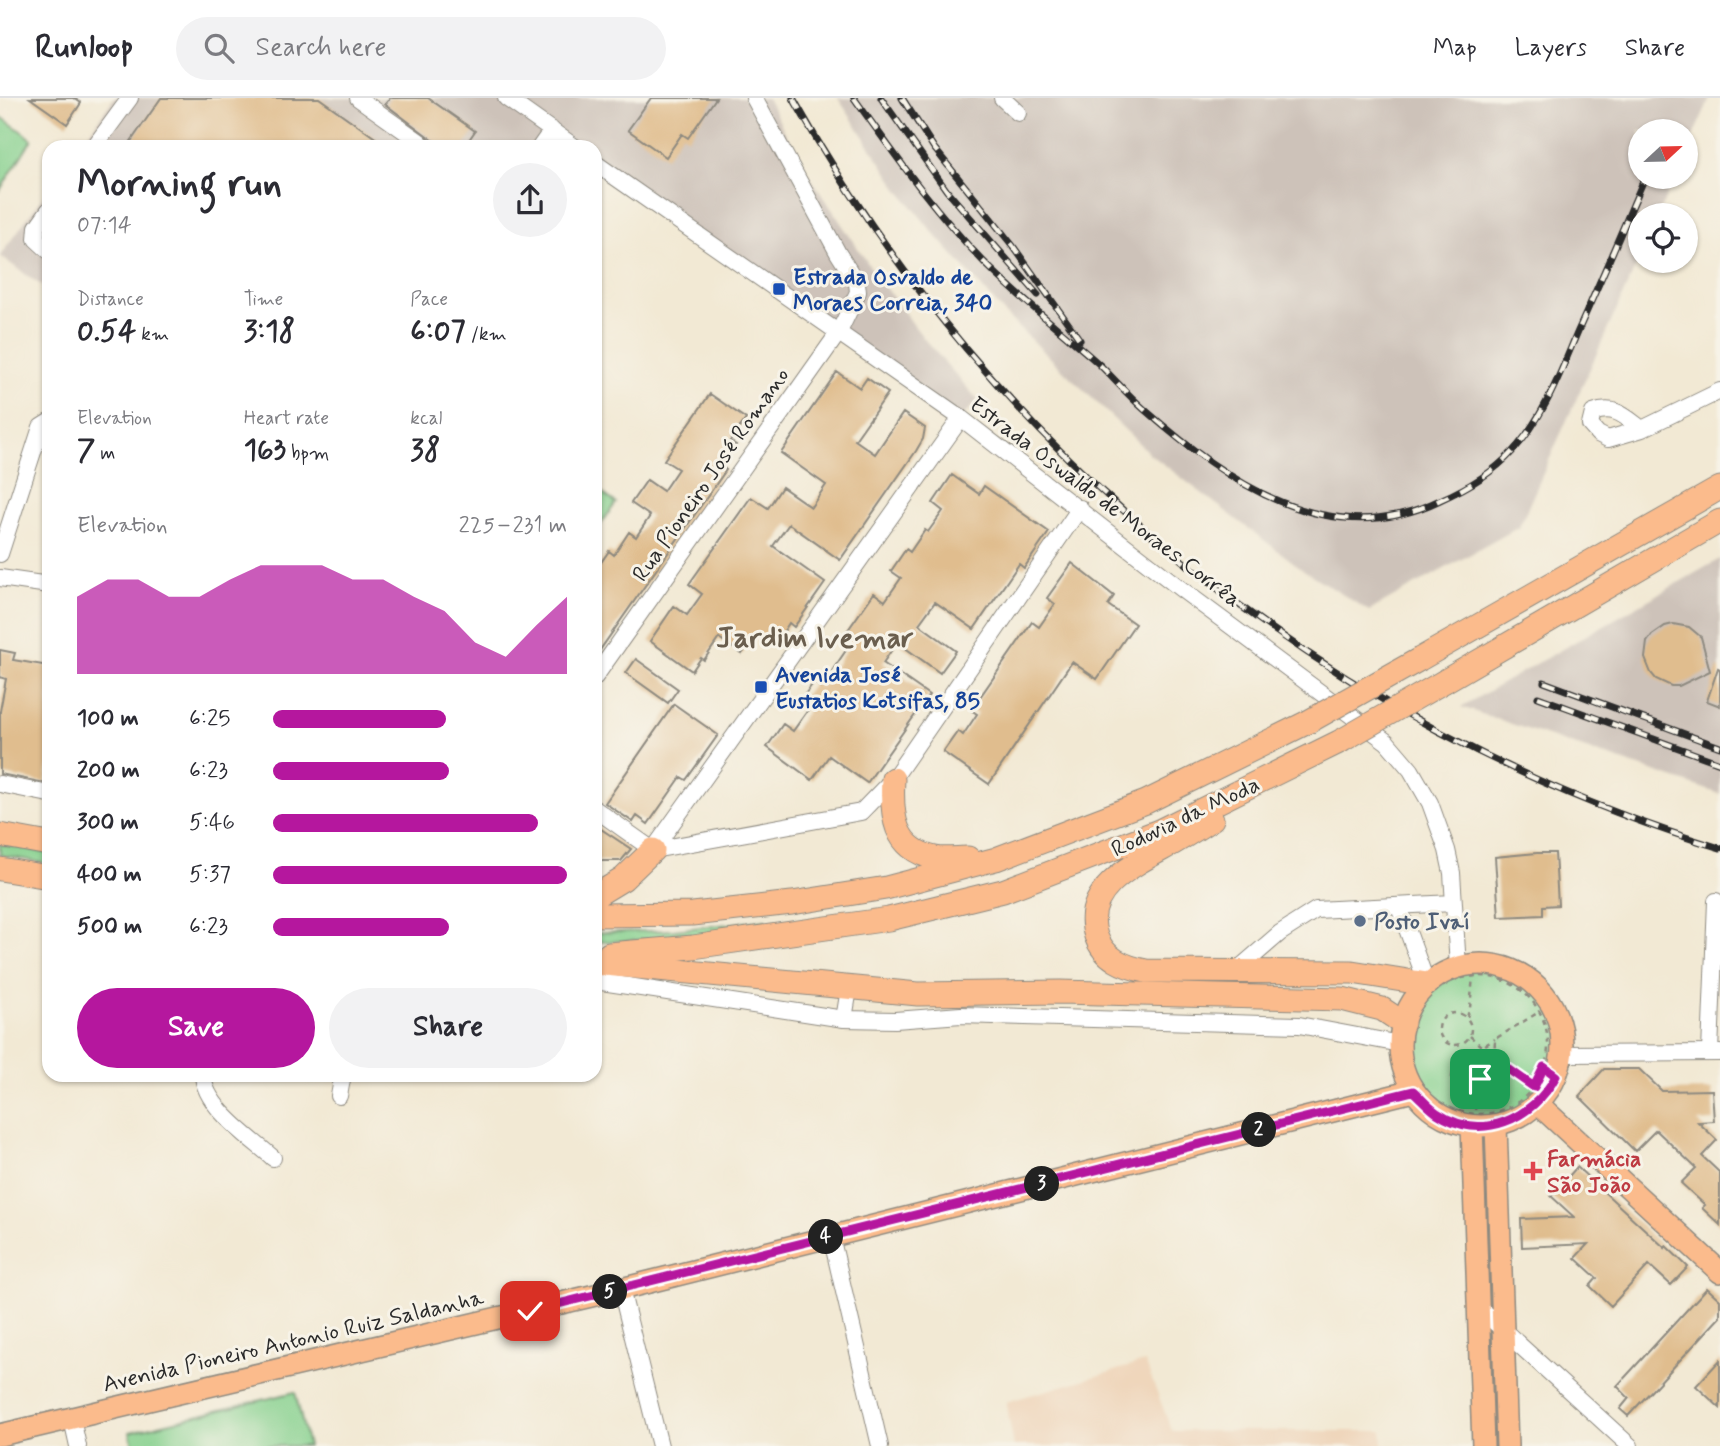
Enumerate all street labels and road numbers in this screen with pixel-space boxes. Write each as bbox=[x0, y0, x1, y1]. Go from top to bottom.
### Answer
street label: Rua Pioneiro José Romano bbox=[626, 362, 797, 588]
street label: Estrada Oswaldo de Moraes Corrêa bbox=[963, 391, 1247, 615]
street label: Rodovia da Moda bbox=[1107, 770, 1265, 865]
street label: Avenida Pioneiro Antonio Ruiz Saldanha bbox=[100, 1283, 487, 1400]

